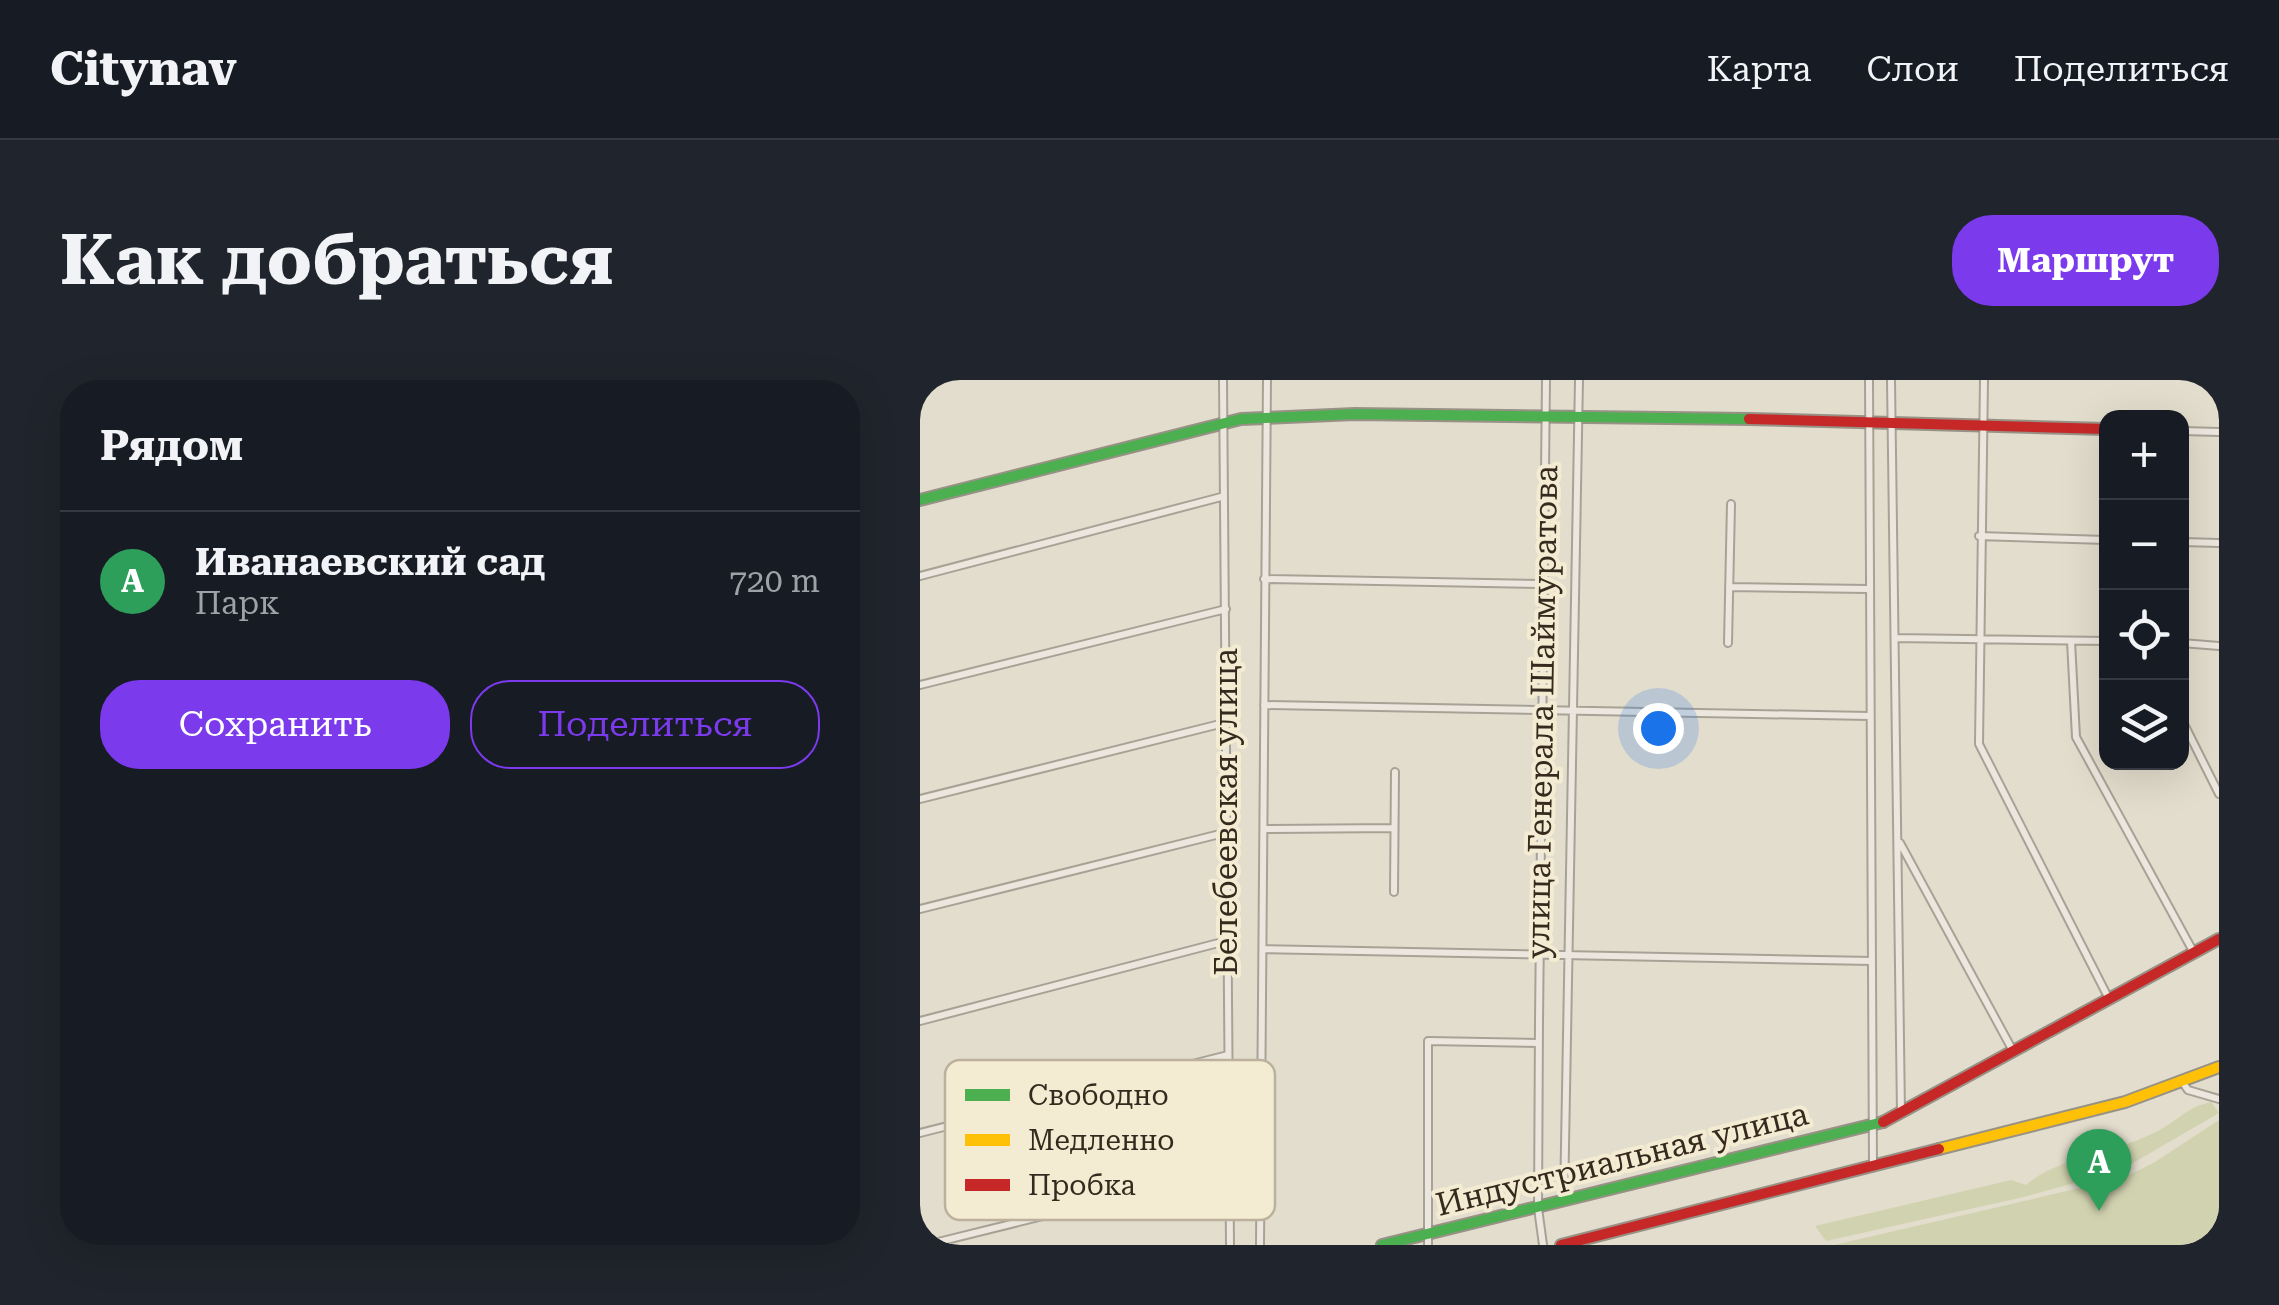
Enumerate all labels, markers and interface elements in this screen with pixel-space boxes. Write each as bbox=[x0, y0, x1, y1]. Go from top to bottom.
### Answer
text: Citynav bbox=[50, 41, 237, 97]
text: Карта bbox=[1707, 49, 1812, 90]
text: Слои bbox=[1867, 49, 1959, 90]
text: Поделиться bbox=[2014, 49, 2229, 90]
button: Маршрут bbox=[1952, 215, 2219, 306]
text: Как добраться bbox=[60, 219, 613, 301]
map controls bbox=[2099, 410, 2189, 770]
button: + bbox=[2099, 410, 2189, 500]
text: Рядом bbox=[100, 421, 243, 470]
street label: улица Генерала Шаймуратова bbox=[1519, 465, 1565, 959]
button: − bbox=[2099, 500, 2189, 590]
text: Иванаевский сад bbox=[195, 540, 545, 584]
text: A bbox=[121, 562, 144, 600]
text: 720 m bbox=[729, 562, 820, 600]
text: Парк bbox=[195, 584, 280, 622]
button: locate bbox=[2099, 590, 2189, 680]
street label: Белебеевская улица bbox=[1207, 648, 1245, 976]
button: Сохранить bbox=[100, 680, 450, 769]
button: Поделиться bbox=[470, 680, 820, 769]
button: layers bbox=[2099, 680, 2189, 770]
your location bbox=[1633, 703, 1684, 754]
legend bbox=[945, 1060, 1275, 1220]
text: Свободно bbox=[1028, 1079, 1169, 1112]
street label: Индустриальная улица bbox=[1432, 1094, 1812, 1224]
text: Медленно bbox=[1028, 1124, 1175, 1157]
pin: A bbox=[2066, 1128, 2132, 1211]
text: Пробка bbox=[1028, 1169, 1136, 1202]

